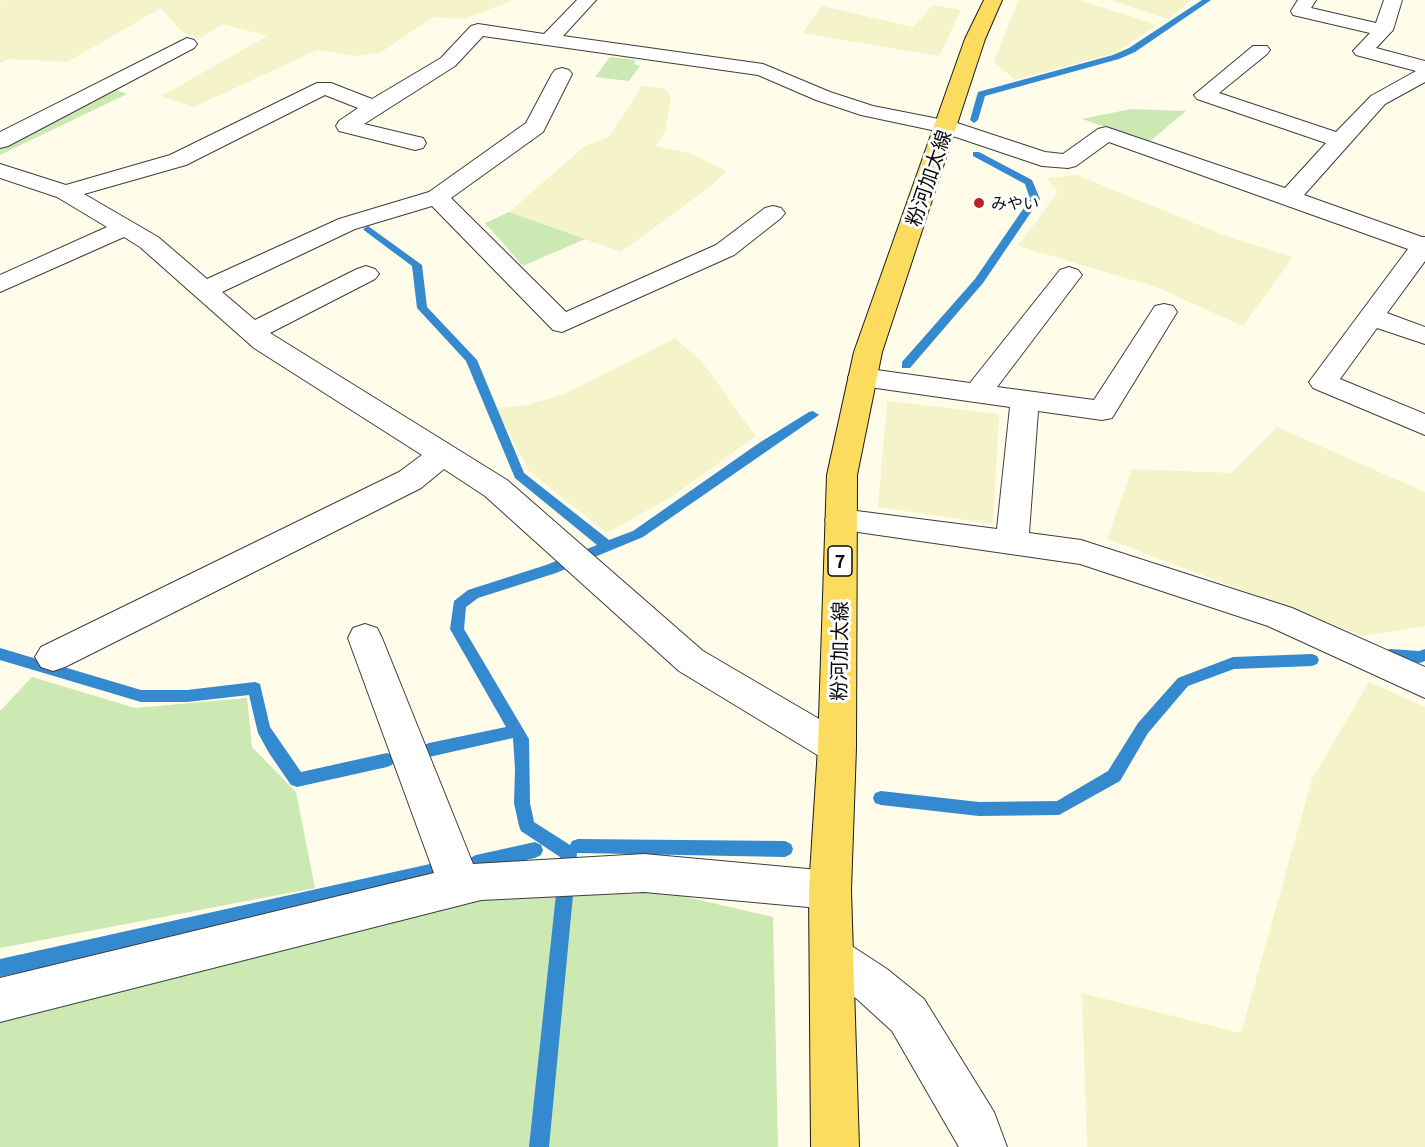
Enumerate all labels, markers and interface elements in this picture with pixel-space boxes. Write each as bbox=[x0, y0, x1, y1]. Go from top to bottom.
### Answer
street label: 粉河加太線 bbox=[900, 127, 956, 229]
place label: みやい bbox=[991, 193, 1039, 213]
marker: みやい bbox=[972, 196, 986, 210]
road number: 7 bbox=[828, 546, 852, 576]
street label: 粉河加太線 bbox=[826, 601, 852, 701]

